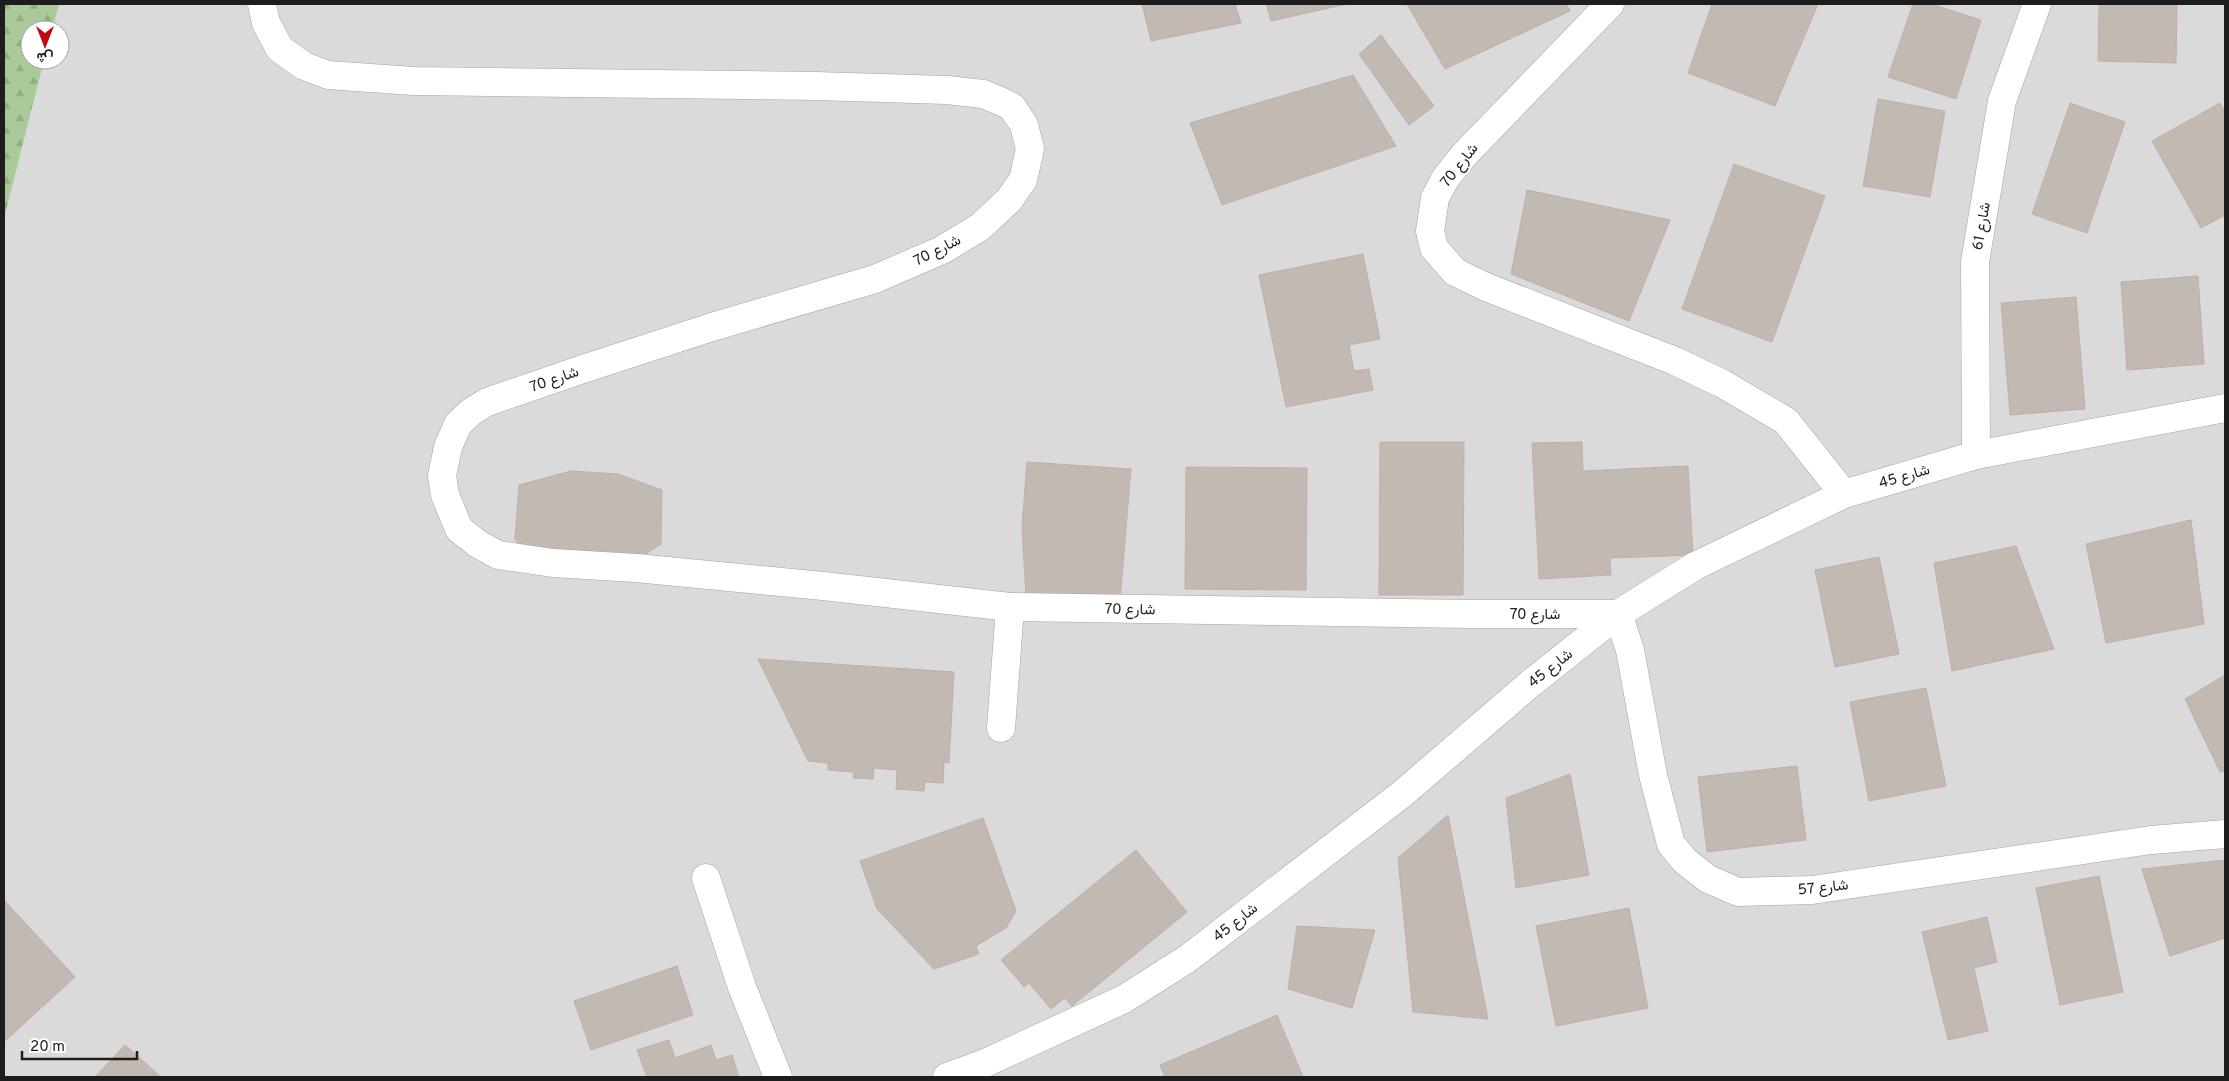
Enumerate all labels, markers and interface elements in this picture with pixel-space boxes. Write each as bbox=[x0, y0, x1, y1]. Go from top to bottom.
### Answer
north arrow bbox=[20, 20, 70, 70]
text: ش bbox=[36, 48, 53, 65]
street label: شارع 70 bbox=[1437, 140, 1483, 192]
street label: شارع 61 bbox=[1969, 201, 1996, 252]
street label: شارع 70 bbox=[911, 231, 965, 271]
street label: شارع 70 bbox=[527, 363, 582, 398]
street label: شارع 45 bbox=[1877, 461, 1932, 494]
street label: شارع 70 bbox=[1104, 601, 1156, 620]
street label: شارع 70 bbox=[1510, 606, 1561, 625]
street label: شارع 45 bbox=[1524, 645, 1578, 693]
street label: شارع 57 bbox=[1797, 876, 1850, 901]
street label: شارع 45 bbox=[1209, 899, 1263, 947]
scale bar bbox=[22, 1028, 138, 1060]
text: 20 m bbox=[30, 1038, 65, 1057]

